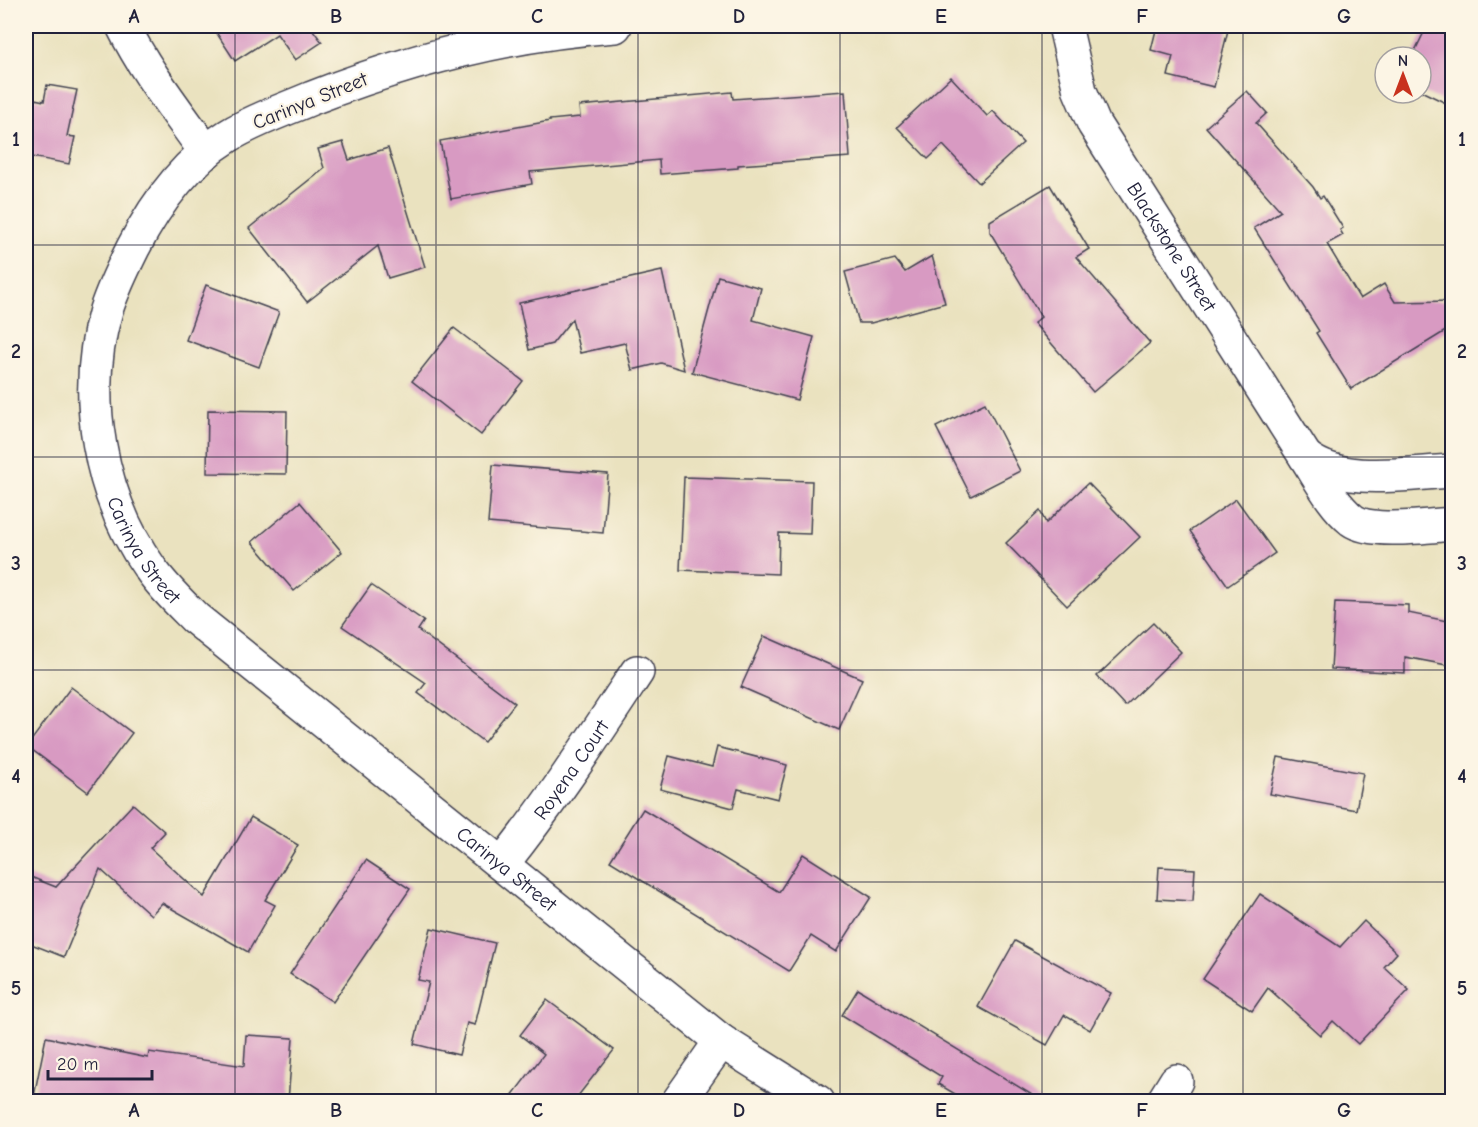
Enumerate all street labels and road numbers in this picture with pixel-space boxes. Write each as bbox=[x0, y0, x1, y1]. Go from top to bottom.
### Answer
street label: Carinya Street bbox=[249, 67, 372, 134]
street label: Blackstone Street bbox=[1122, 178, 1222, 317]
street label: Carinya Street bbox=[103, 494, 187, 609]
street label: Royena Court bbox=[529, 714, 614, 824]
street label: Carinya Street bbox=[452, 822, 563, 917]

